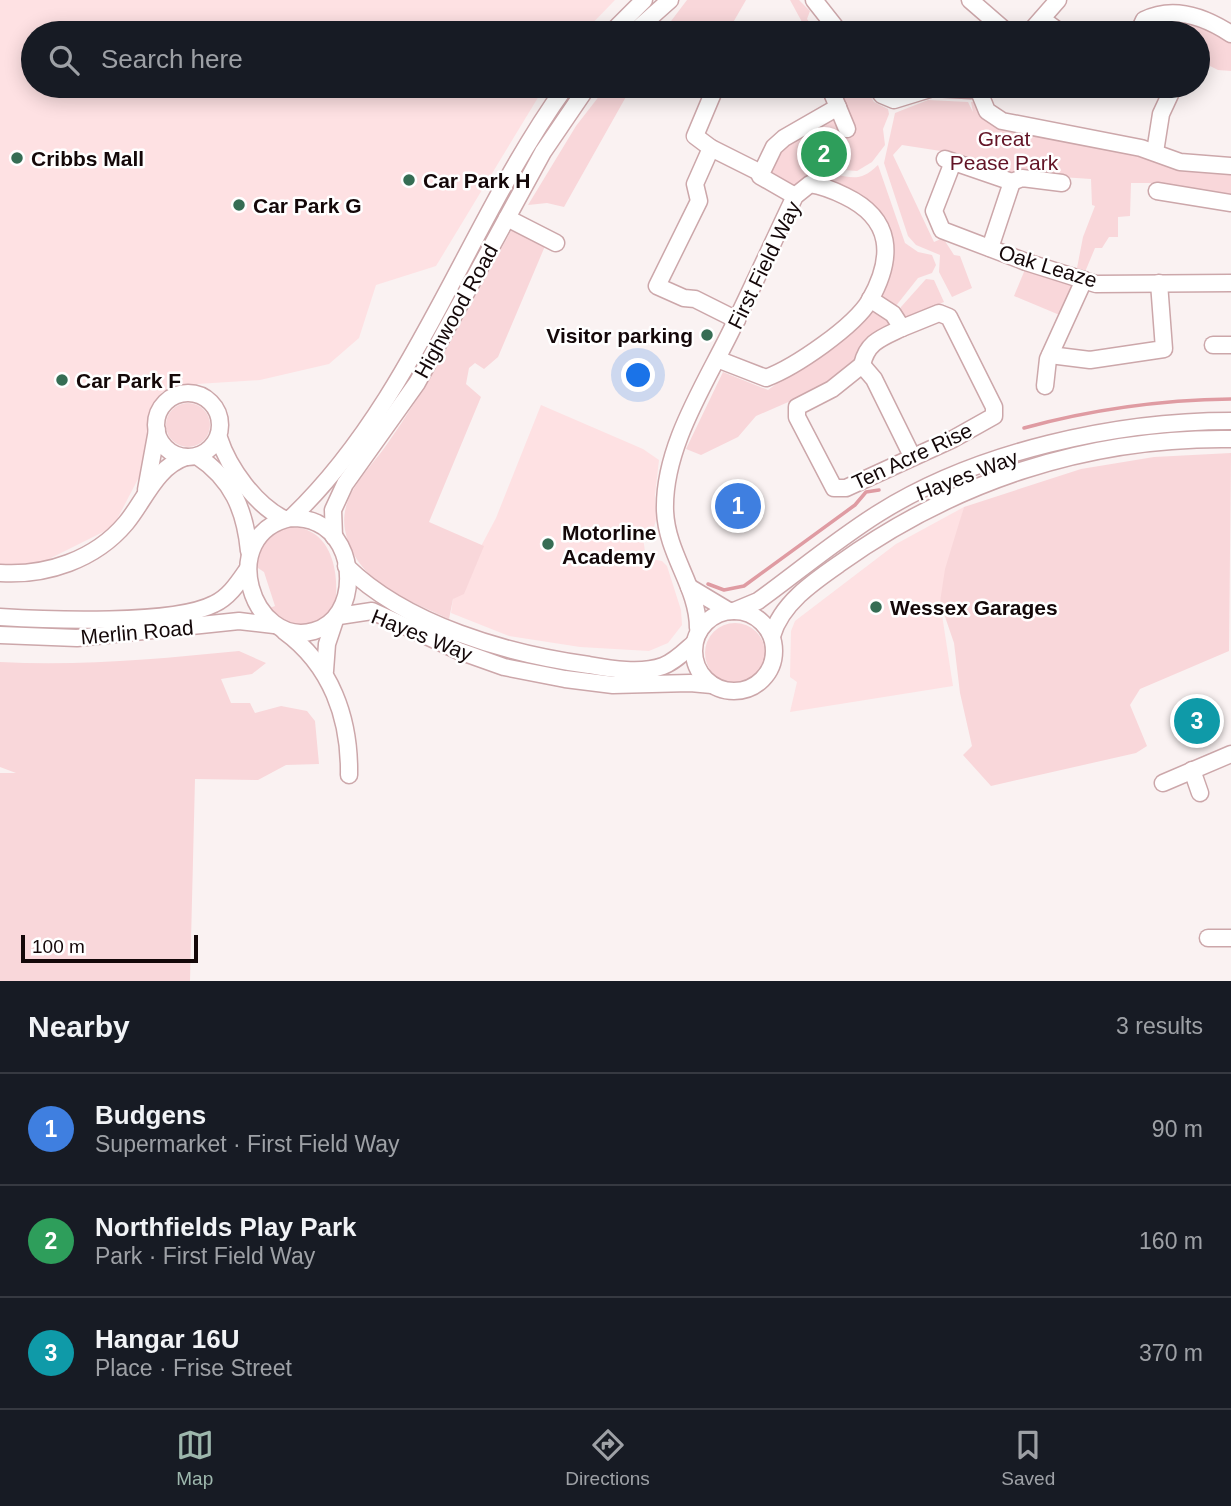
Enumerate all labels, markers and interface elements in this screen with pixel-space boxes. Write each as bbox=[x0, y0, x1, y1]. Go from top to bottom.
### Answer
search box bbox=[21, 21, 1210, 98]
icon: search bbox=[45, 41, 83, 79]
text: Search here bbox=[101, 44, 243, 74]
park label: Great Pease Park bbox=[950, 127, 1059, 174]
pin: 2 bbox=[801, 128, 847, 180]
place label: Cribbs Mall bbox=[31, 147, 144, 170]
marker: Cribbs Mall bbox=[9, 150, 25, 166]
place label: Car Park H bbox=[423, 169, 530, 192]
marker: Car Park H bbox=[401, 172, 417, 188]
place label: Car Park G bbox=[253, 194, 362, 217]
marker: Car Park G bbox=[231, 197, 247, 213]
street label: First Field Way bbox=[723, 197, 805, 333]
street label: Highwood Road bbox=[410, 240, 502, 382]
street label: Oak Leaze bbox=[996, 240, 1100, 292]
place label: Visitor parking bbox=[546, 324, 693, 347]
marker: Visitor parking bbox=[699, 327, 715, 343]
your location bbox=[621, 358, 655, 392]
place label: Car Park F bbox=[76, 369, 181, 392]
marker: Car Park F bbox=[54, 372, 70, 388]
street label: Ten Acre Rise bbox=[848, 418, 976, 494]
street label: Hayes Way bbox=[913, 445, 1021, 505]
pin: 1 bbox=[715, 480, 761, 532]
place label: Motorline Academy bbox=[562, 521, 657, 568]
marker: Motorline Academy bbox=[540, 536, 556, 552]
place label: Wessex Garages bbox=[890, 596, 1058, 619]
marker: Wessex Garages bbox=[868, 599, 884, 615]
street label: Hayes Way bbox=[368, 604, 476, 666]
street label: Merlin Road bbox=[80, 616, 194, 648]
pin: 3 bbox=[1174, 695, 1220, 747]
scale bar bbox=[21, 932, 198, 964]
text: 100 m bbox=[32, 936, 85, 957]
text: Nearby bbox=[28, 1010, 130, 1043]
text: 3 results bbox=[1116, 1013, 1203, 1039]
text: Budgens bbox=[95, 1100, 206, 1130]
text: 1 bbox=[45, 1116, 57, 1142]
text: 90 m bbox=[1152, 1116, 1203, 1142]
text: Supermarket · First Field Way bbox=[95, 1131, 400, 1157]
text: Northfields Play Park bbox=[95, 1212, 357, 1242]
text: 2 bbox=[45, 1228, 57, 1254]
text: 160 m bbox=[1139, 1228, 1203, 1254]
text: Park · First Field Way bbox=[95, 1243, 315, 1269]
text: Hangar 16U bbox=[95, 1324, 240, 1354]
text: 3 bbox=[45, 1340, 57, 1366]
text: 370 m bbox=[1139, 1340, 1203, 1366]
text: Place · Frise Street bbox=[95, 1355, 292, 1381]
tab: Map bbox=[176, 1426, 214, 1490]
tab: Directions bbox=[565, 1426, 650, 1490]
tab: Saved bbox=[1001, 1426, 1055, 1490]

